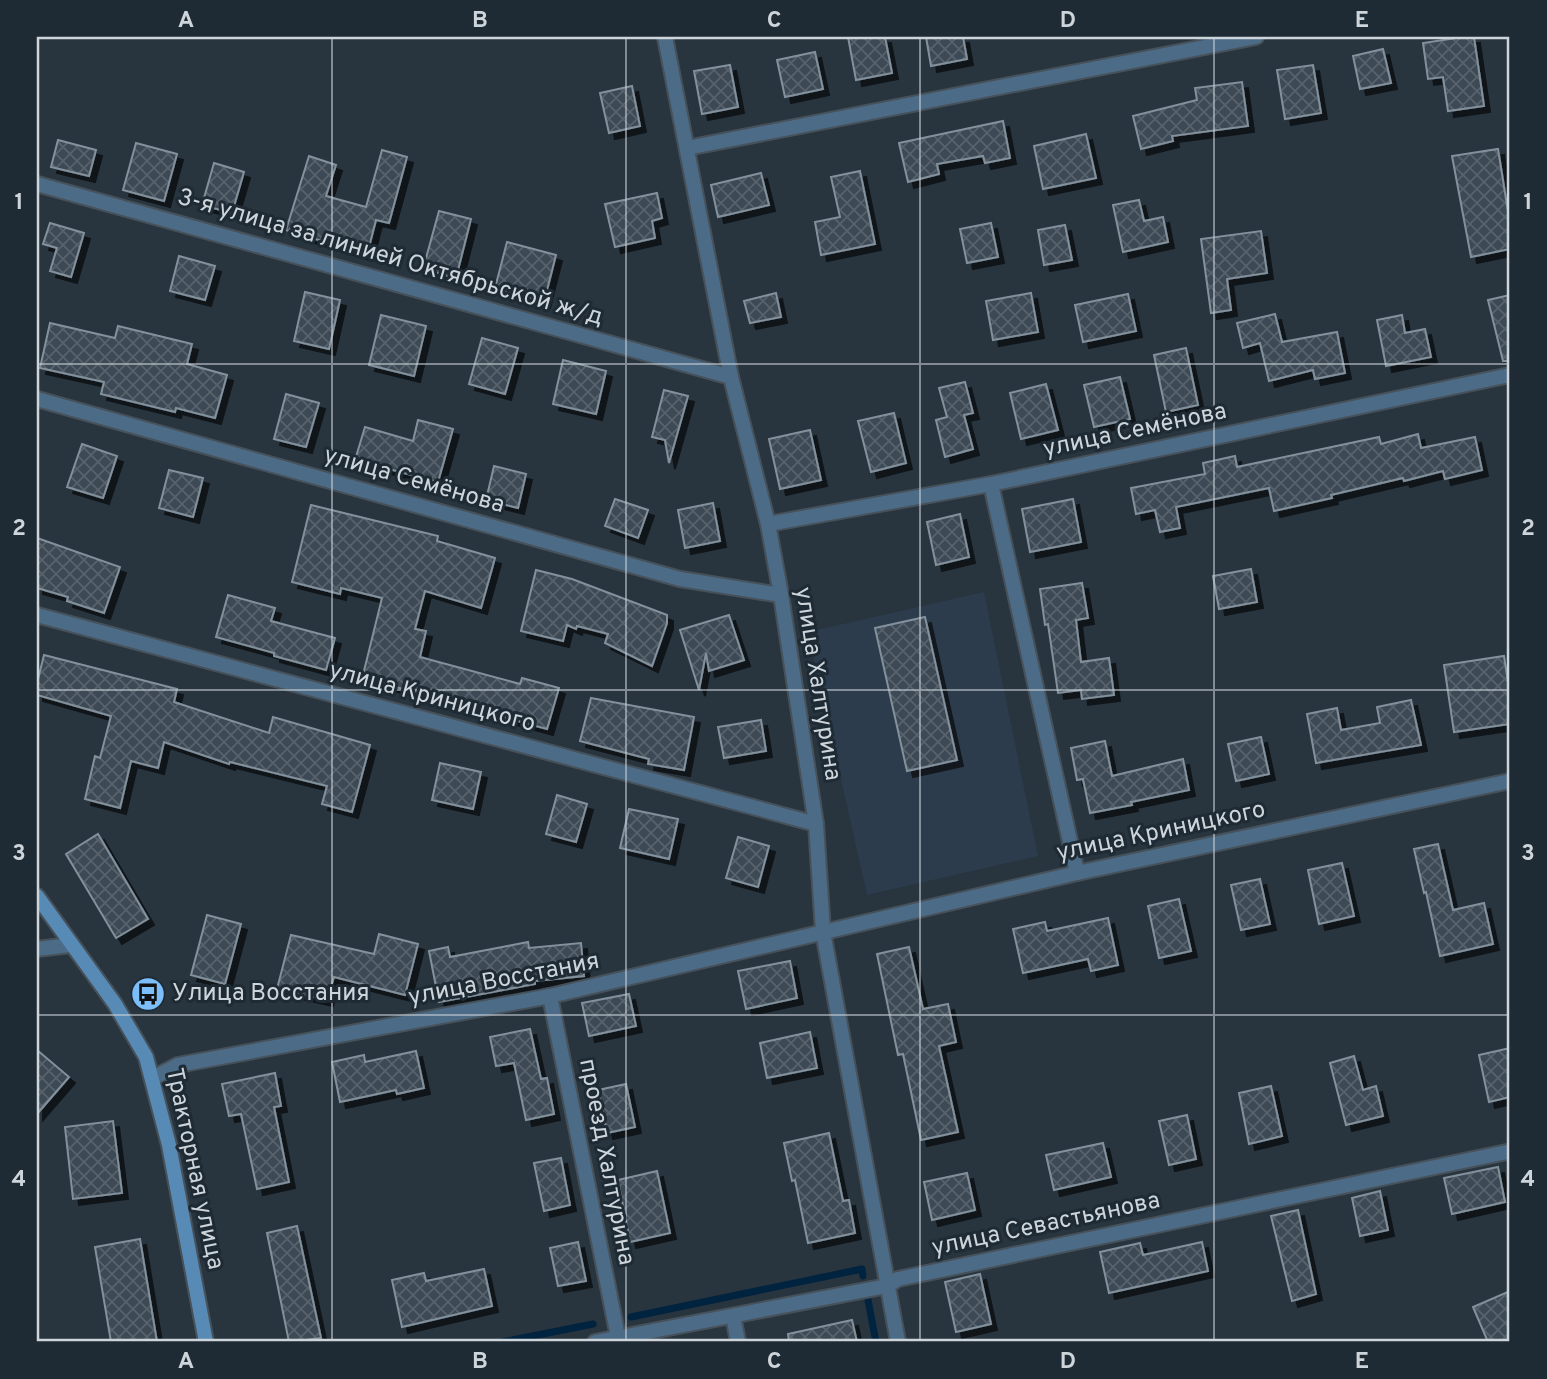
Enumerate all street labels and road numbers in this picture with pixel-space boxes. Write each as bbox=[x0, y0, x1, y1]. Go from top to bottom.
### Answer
street label: 3-я улица за линией Октябрьской ж/д bbox=[174, 183, 606, 333]
street label: улица Семёнова bbox=[1040, 397, 1230, 465]
street label: улица Семёнова bbox=[320, 441, 508, 521]
street label: улица Халтурина bbox=[787, 585, 847, 783]
street label: улица Криницкого bbox=[325, 656, 539, 740]
street label: улица Криницкого bbox=[1054, 795, 1268, 869]
street label: улица Восстания bbox=[406, 947, 602, 1013]
street label: проезд Халтурина bbox=[571, 1056, 641, 1268]
street label: Тракторная улица bbox=[158, 1065, 230, 1273]
street label: улица Севастьянова bbox=[929, 1186, 1163, 1264]

